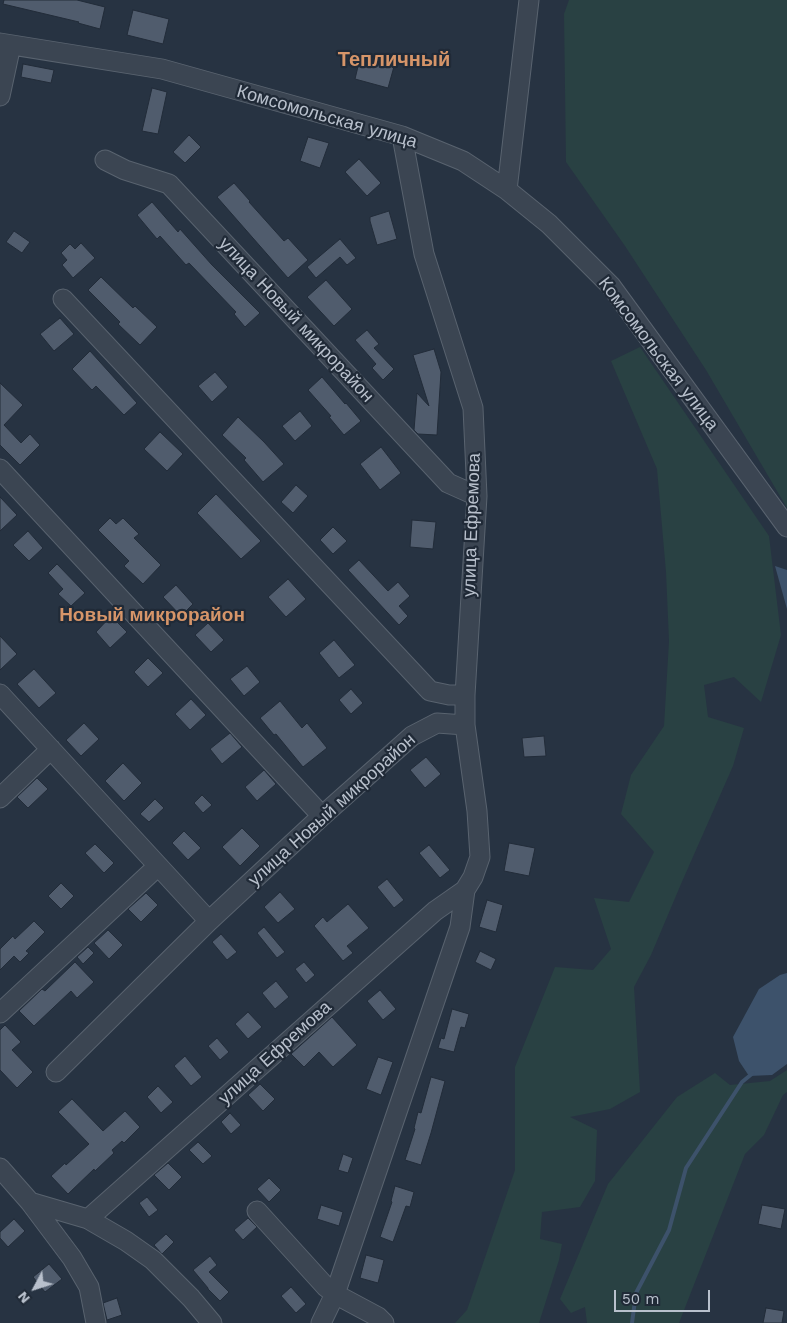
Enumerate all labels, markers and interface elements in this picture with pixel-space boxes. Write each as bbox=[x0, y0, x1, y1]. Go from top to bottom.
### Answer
district label: Тепличный bbox=[338, 48, 450, 72]
street label: Комсомольская улица bbox=[234, 81, 420, 153]
street label: улица Новый микрорайон bbox=[214, 233, 378, 407]
street label: Комсомольская улица bbox=[593, 273, 723, 435]
street label: улица Ефремова bbox=[459, 453, 485, 597]
district label: Новый микрорайон bbox=[59, 604, 245, 626]
street label: улица Новый микрорайон bbox=[244, 729, 420, 891]
street label: улица Ефремова bbox=[214, 997, 336, 1109]
north arrow bbox=[10, 1263, 60, 1313]
scale bar bbox=[617, 1280, 713, 1312]
text: N bbox=[14, 1289, 33, 1307]
text: 50 m bbox=[622, 1290, 659, 1308]

